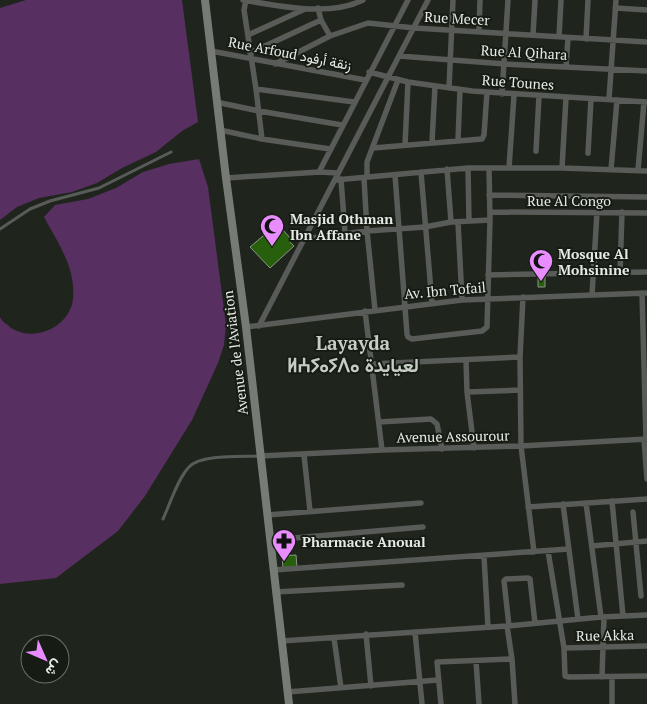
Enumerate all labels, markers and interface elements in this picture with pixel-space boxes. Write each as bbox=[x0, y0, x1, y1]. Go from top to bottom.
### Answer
street label: Rue Mecer bbox=[424, 7, 491, 29]
street label: Rue Arfoud زنقة أرفود bbox=[227, 32, 354, 74]
street label: Rue Al Qihara bbox=[480, 40, 568, 64]
street label: Rue Tounes bbox=[481, 70, 555, 94]
street label: Rue Al Congo bbox=[527, 191, 611, 210]
place label: Masjid Othman Ibn Affane bbox=[290, 209, 393, 244]
mosque icon: Masjid Othman Ibn Affane bbox=[259, 213, 285, 247]
place label: Mosque Al Mohsinine bbox=[558, 244, 630, 279]
mosque icon: Mosque Al Mohsinine bbox=[528, 248, 554, 282]
street label: Av. Ibn Tofail bbox=[403, 277, 487, 303]
street label: Avenue de l'Aviation bbox=[218, 289, 252, 416]
district label: Layayda ⵍⵄⵢⴰⵢⴷⴰ لعيايدة bbox=[287, 330, 419, 377]
street label: Avenue Assourour bbox=[396, 426, 510, 446]
pharmacy icon: Pharmacie Anoual bbox=[271, 528, 297, 562]
place label: Pharmacie Anoual bbox=[302, 532, 426, 551]
street label: Rue Akka bbox=[576, 625, 634, 645]
north arrow bbox=[20, 634, 70, 684]
text: ش bbox=[42, 656, 67, 681]

